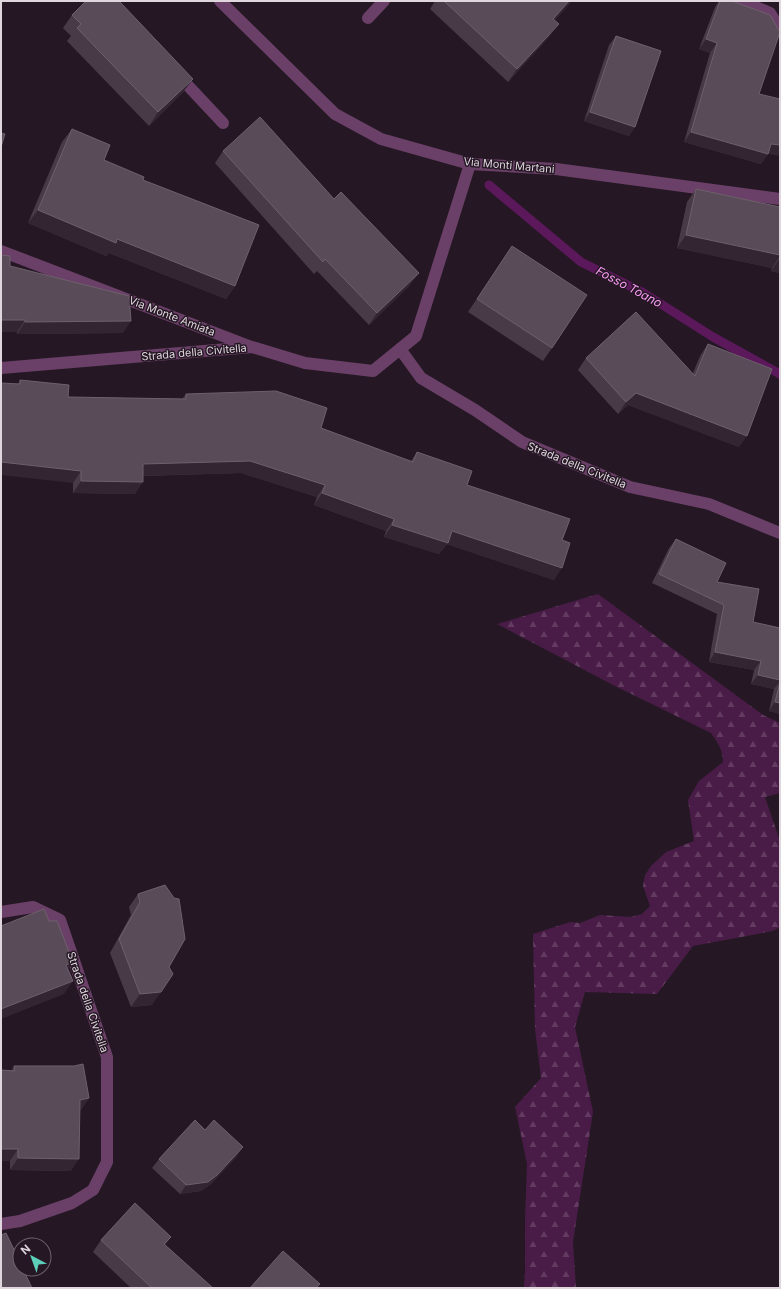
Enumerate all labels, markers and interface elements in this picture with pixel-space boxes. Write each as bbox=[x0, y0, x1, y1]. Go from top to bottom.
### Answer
street label: Via Monti Martani bbox=[463, 154, 555, 176]
water label: Fosso Toano bbox=[594, 263, 665, 310]
street label: Via Monte Amiata bbox=[127, 293, 217, 339]
street label: Strada della Civitella bbox=[141, 340, 247, 364]
street label: Strada della Civitella bbox=[525, 439, 629, 491]
street label: Strada della Civitella bbox=[64, 950, 112, 1054]
north arrow bbox=[12, 1237, 52, 1277]
text: N bbox=[18, 1241, 33, 1257]

